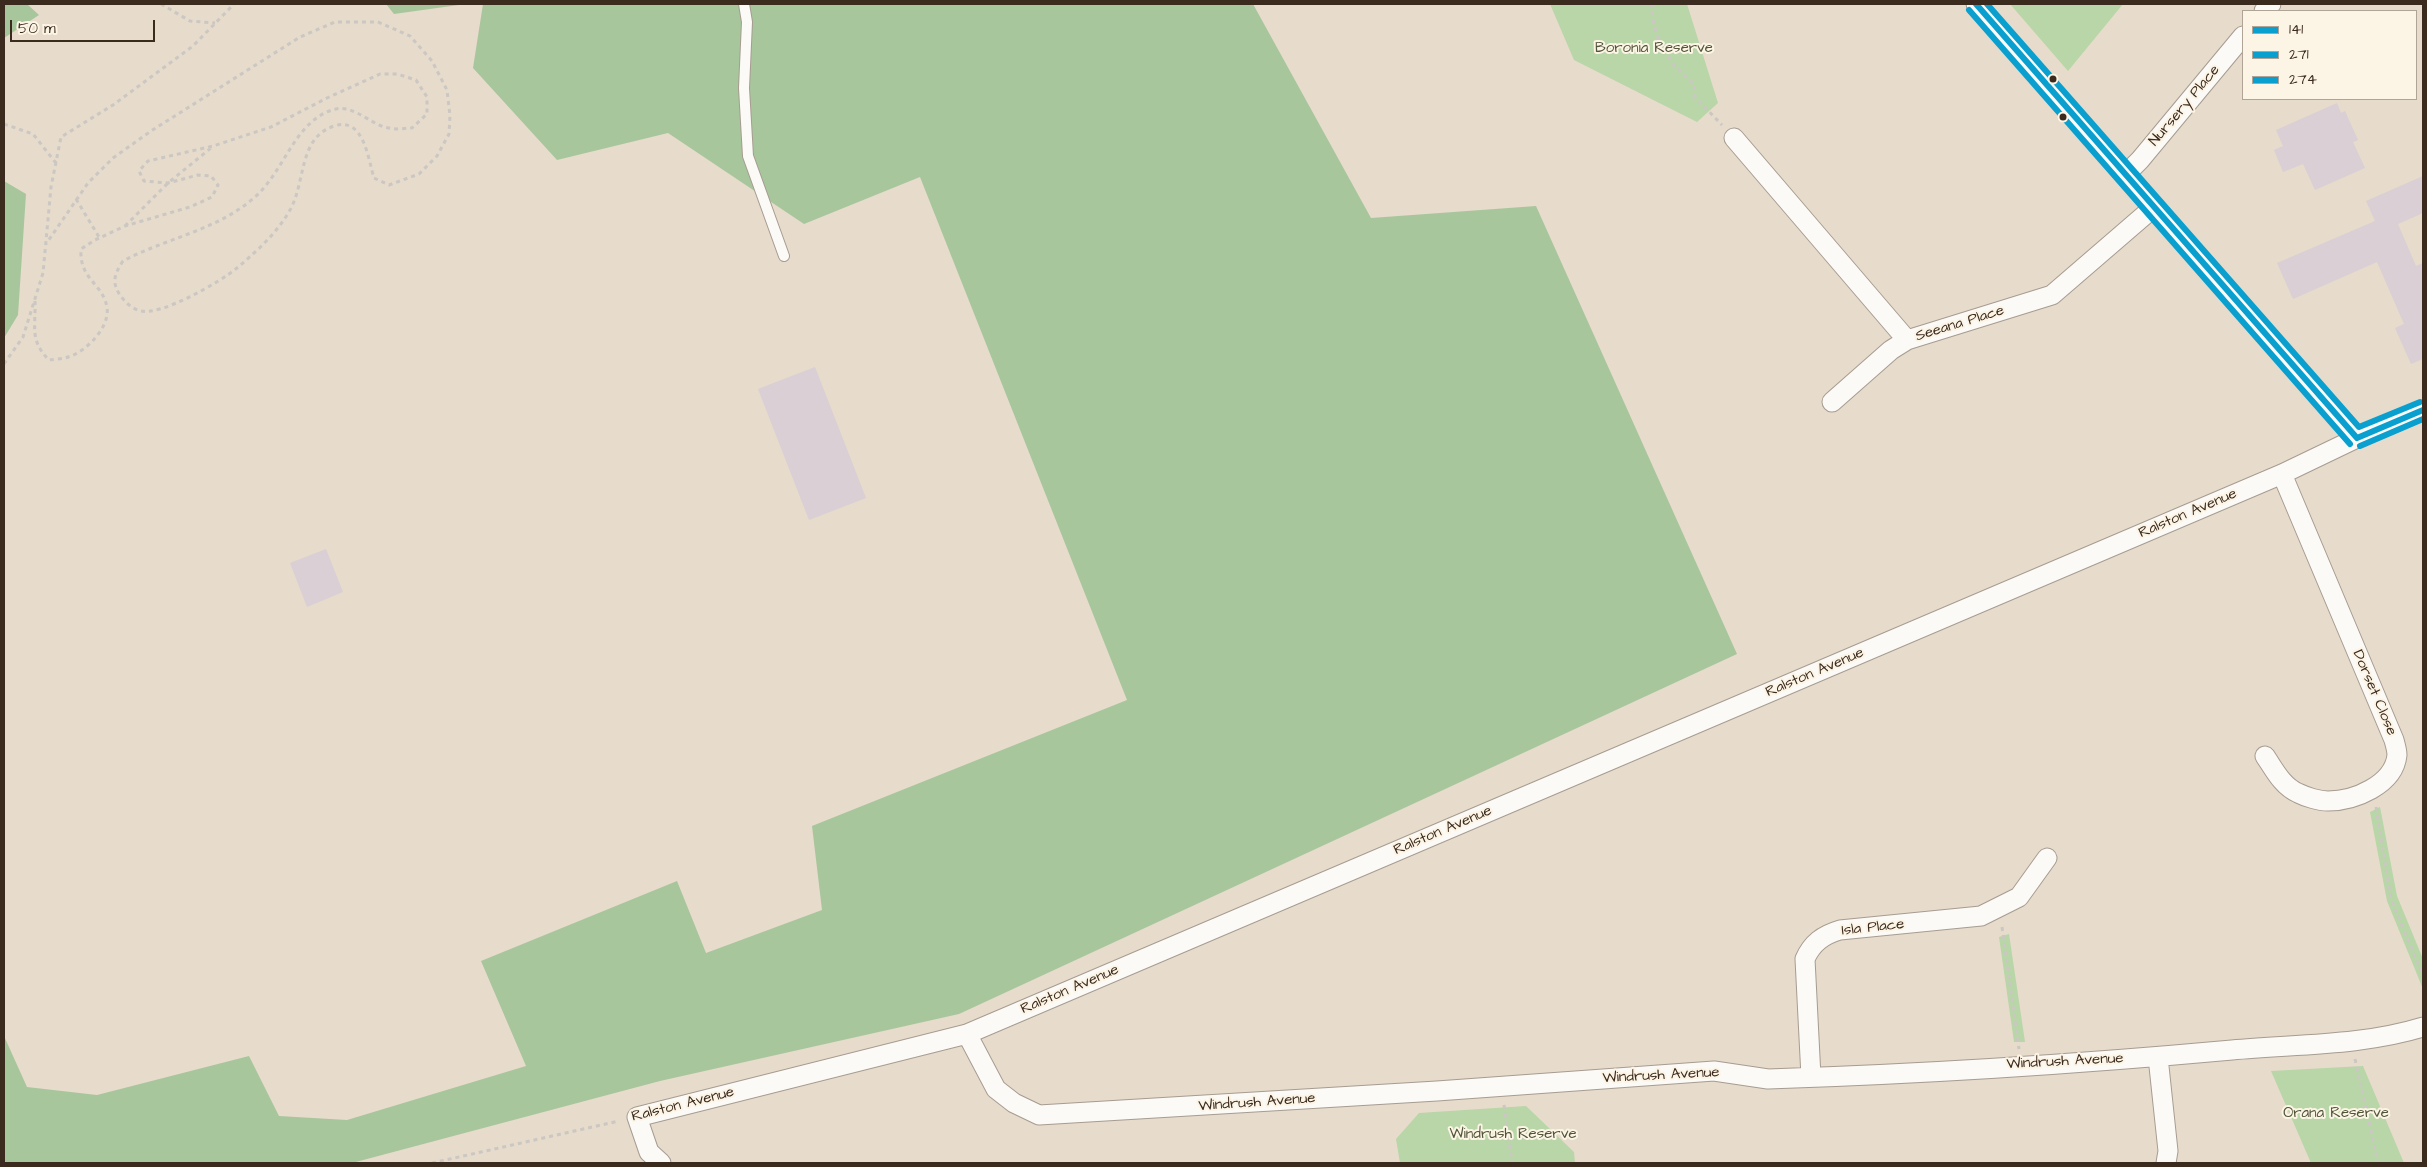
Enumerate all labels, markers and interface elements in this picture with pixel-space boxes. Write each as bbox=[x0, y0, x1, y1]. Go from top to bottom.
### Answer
scale bar bbox=[12, 10, 158, 42]
legend bbox=[2242, 10, 2417, 100]
text: 50 m bbox=[18, 18, 56, 39]
text: 141 bbox=[2289, 19, 2303, 40]
park label: Boronia Reserve bbox=[1595, 40, 1713, 58]
text: 271 bbox=[2289, 44, 2309, 65]
street label: Nursery Place bbox=[2146, 62, 2224, 150]
text: 274 bbox=[2289, 69, 2317, 90]
unlabelled marker bbox=[2048, 74, 2058, 84]
unlabelled marker bbox=[2058, 112, 2068, 122]
street label: Seeana Place bbox=[1913, 302, 2007, 346]
street label: Ralston Avenue bbox=[2136, 485, 2240, 543]
street label: Ralston Avenue bbox=[1763, 644, 1867, 702]
street label: Dorset Close bbox=[2348, 648, 2400, 738]
street label: Ralston Avenue bbox=[1391, 802, 1495, 860]
street label: Isla Place bbox=[1841, 916, 1905, 940]
street label: Ralston Avenue bbox=[1018, 961, 1122, 1019]
street label: Windrush Avenue bbox=[2006, 1050, 2124, 1074]
street label: Windrush Avenue bbox=[1602, 1064, 1720, 1088]
street label: Ralston Avenue bbox=[630, 1084, 736, 1126]
street label: Windrush Avenue bbox=[1198, 1090, 1316, 1116]
park label: Orana Reserve bbox=[2283, 1105, 2389, 1123]
park label: Windrush Reserve bbox=[1449, 1126, 1577, 1144]

